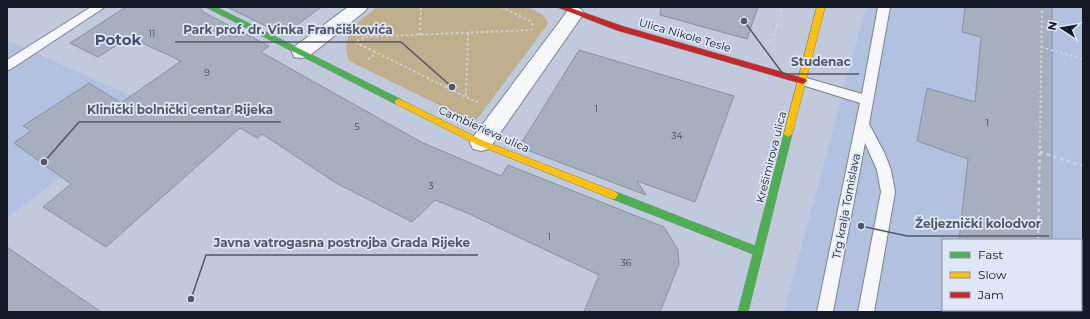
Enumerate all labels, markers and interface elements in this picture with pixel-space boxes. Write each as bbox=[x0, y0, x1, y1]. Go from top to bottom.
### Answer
north arrow bbox=[1042, 8, 1082, 48]
street label: Ulica Nikole Tesle bbox=[637, 15, 733, 55]
callout: Park prof. dr. Vinka Frančiškovića bbox=[175, 18, 401, 42]
text: N bbox=[1044, 20, 1060, 32]
text: Park prof. dr. Vinka Frančiškovića bbox=[183, 22, 393, 37]
house number: 11 bbox=[149, 28, 155, 39]
district label: Potok bbox=[95, 30, 141, 49]
callout: Studenac bbox=[783, 50, 859, 74]
text: Studenac bbox=[791, 54, 851, 69]
house number: 9 bbox=[204, 67, 210, 78]
callout: Klinički bolnički centar Rijeka bbox=[79, 98, 281, 122]
text: Klinički bolnički centar Rijeka bbox=[87, 102, 273, 117]
street label: Cambierieva ulica bbox=[436, 103, 532, 155]
house number: 1 bbox=[594, 103, 598, 114]
street label: Krešimirova ulica bbox=[753, 110, 789, 204]
house number: 1 bbox=[985, 117, 989, 128]
house number: 5 bbox=[354, 121, 360, 132]
house number: 34 bbox=[671, 130, 683, 141]
street label: Trg kralja Tomislava bbox=[829, 152, 863, 260]
house number: 3 bbox=[428, 180, 434, 191]
callout: Željeznički kolodvor bbox=[907, 212, 1049, 236]
text: Željeznički kolodvor bbox=[915, 216, 1041, 231]
callout: Javna vatrogasna postrojba Grada Rijeke bbox=[206, 231, 478, 255]
house number: 1 bbox=[547, 231, 551, 242]
text: Javna vatrogasna postrojba Grada Rijeke bbox=[213, 235, 471, 250]
legend bbox=[942, 239, 1082, 311]
text: Fast bbox=[978, 247, 1003, 262]
house number: 36 bbox=[621, 257, 632, 268]
text: Slow bbox=[978, 267, 1007, 282]
text: Jam bbox=[977, 287, 1004, 302]

